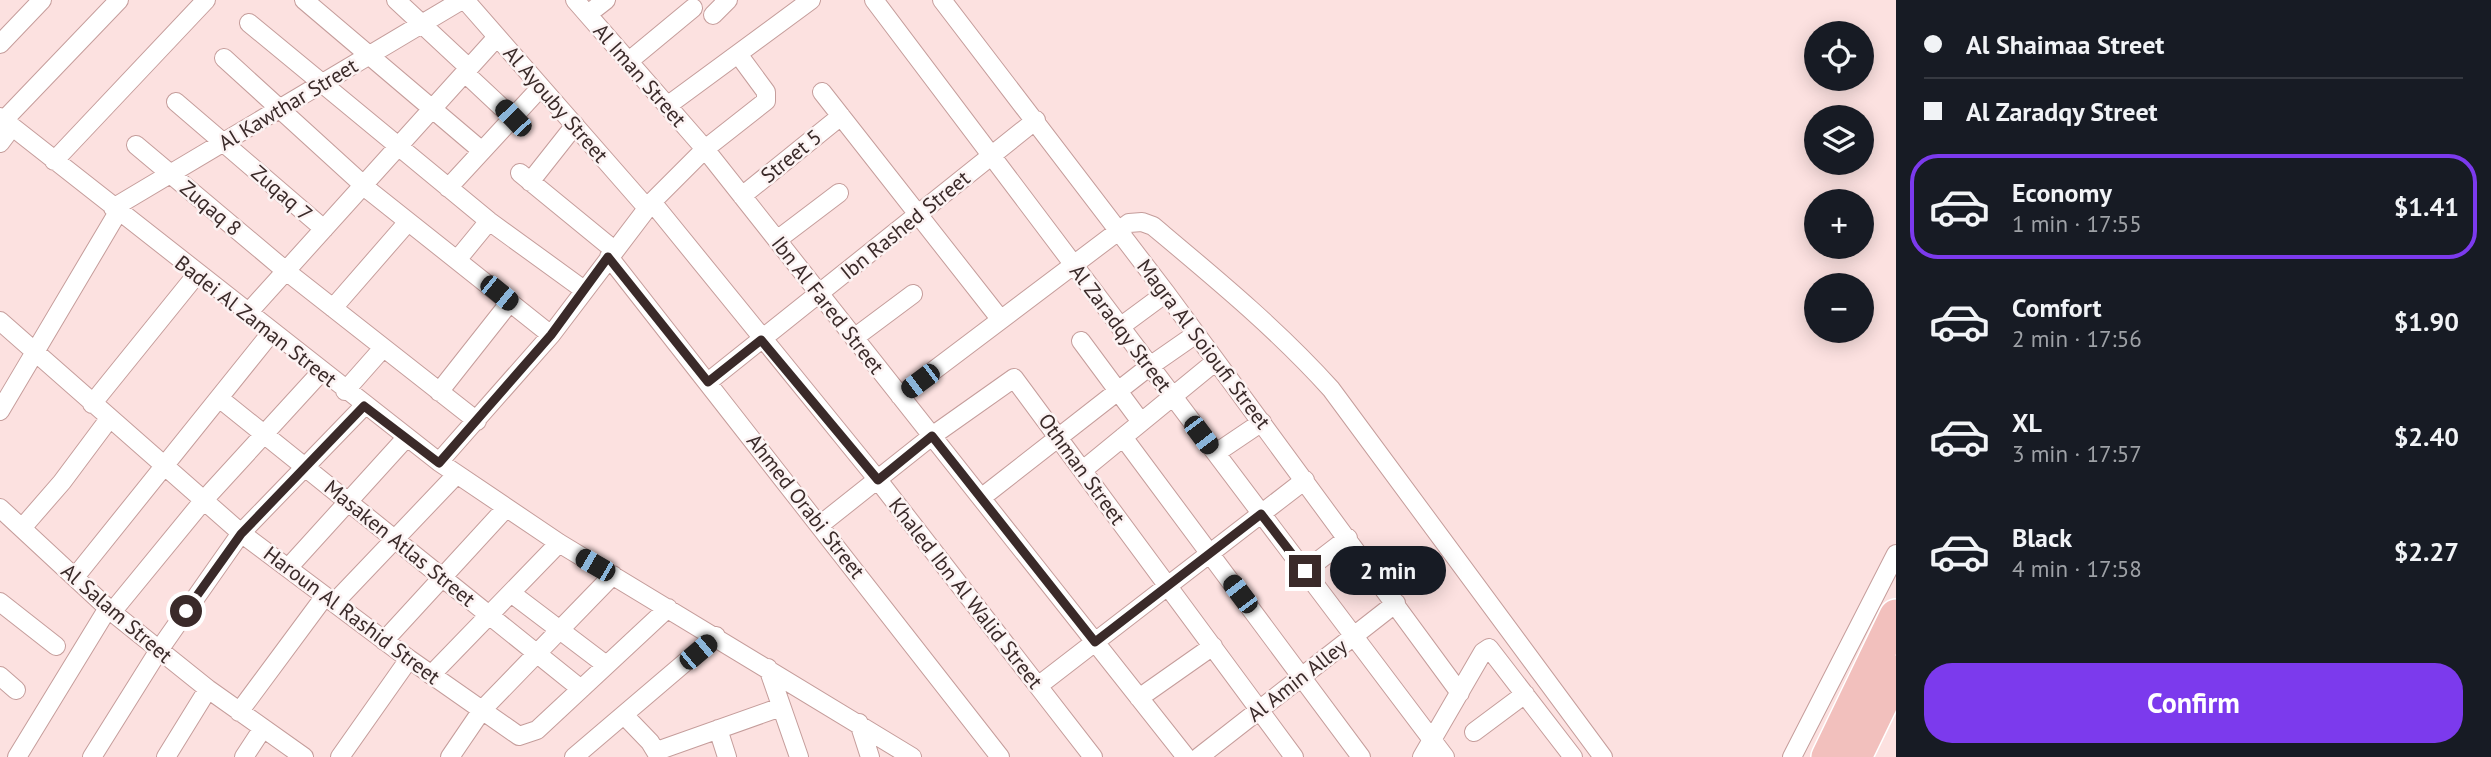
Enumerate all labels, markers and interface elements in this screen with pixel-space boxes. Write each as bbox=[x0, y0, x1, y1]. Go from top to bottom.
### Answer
street label: Al Iman Street bbox=[588, 18, 692, 132]
map controls bbox=[1804, 21, 1874, 343]
button: locate bbox=[1804, 21, 1874, 91]
text: Al Shaimaa Street bbox=[1966, 28, 2164, 61]
street label: Al Ayouby Street bbox=[498, 40, 614, 168]
street label: Al Kawthar Street bbox=[214, 52, 362, 156]
text: Al Zaradqy Street bbox=[1966, 95, 2158, 128]
car bbox=[491, 96, 536, 140]
button: layers bbox=[1804, 105, 1874, 175]
street label: Street 5 bbox=[755, 123, 827, 189]
street label: Zuqaq 7 bbox=[246, 159, 318, 227]
street label: Ibn Rashed Street bbox=[835, 165, 975, 285]
street label: Zuqaq 8 bbox=[175, 174, 247, 242]
icon: car bbox=[1928, 175, 1991, 238]
text: Economy bbox=[2012, 176, 2112, 209]
button: + bbox=[1804, 189, 1874, 259]
text: $1.41 bbox=[2394, 190, 2459, 223]
text: 1 min · 17:55 bbox=[2012, 209, 2142, 238]
street label: Ibn Al Fared Street bbox=[766, 231, 890, 379]
street label: Badei Al Zaman Street bbox=[170, 249, 342, 393]
street label: Magra Al Soioufi Street bbox=[1131, 254, 1277, 434]
street label: Al Zaradqy Street bbox=[1064, 259, 1178, 397]
car bbox=[477, 272, 522, 314]
button: − bbox=[1804, 273, 1874, 343]
icon: car bbox=[1928, 290, 1991, 353]
text: Comfort bbox=[2012, 291, 2102, 324]
text: $1.90 bbox=[2394, 305, 2459, 338]
text: 2 min · 17:56 bbox=[2012, 324, 2142, 353]
car bbox=[897, 360, 944, 402]
icon: car bbox=[1928, 405, 1991, 468]
text: XL bbox=[2012, 406, 2042, 439]
street label: Othman Street bbox=[1033, 408, 1131, 530]
car bbox=[1180, 412, 1223, 458]
text: $2.40 bbox=[2394, 420, 2459, 453]
street label: Ahmed Orabi Street bbox=[741, 428, 871, 584]
text: 3 min · 17:57 bbox=[2012, 439, 2142, 468]
street label: Masaken Atlas Street bbox=[319, 474, 481, 612]
street label: Khaled Ibn Al Walid Street bbox=[883, 492, 1049, 694]
icon: car bbox=[1928, 520, 1991, 583]
text: Black bbox=[2012, 521, 2072, 554]
text: $2.27 bbox=[2394, 535, 2459, 568]
street label: Haroun Al Rashid Street bbox=[258, 540, 446, 690]
car bbox=[572, 545, 619, 585]
callout: 2 min bbox=[1330, 546, 1445, 596]
text: 4 min · 17:58 bbox=[2012, 554, 2142, 583]
route end bbox=[1289, 555, 1321, 587]
text: 2 min bbox=[1360, 556, 1416, 585]
street label: Al Salam Street bbox=[56, 557, 178, 669]
car bbox=[1219, 571, 1262, 617]
route start bbox=[170, 595, 202, 627]
car bbox=[676, 630, 721, 674]
street label: Al Amin Alley bbox=[1242, 633, 1352, 727]
button: Confirm bbox=[1924, 663, 2463, 743]

